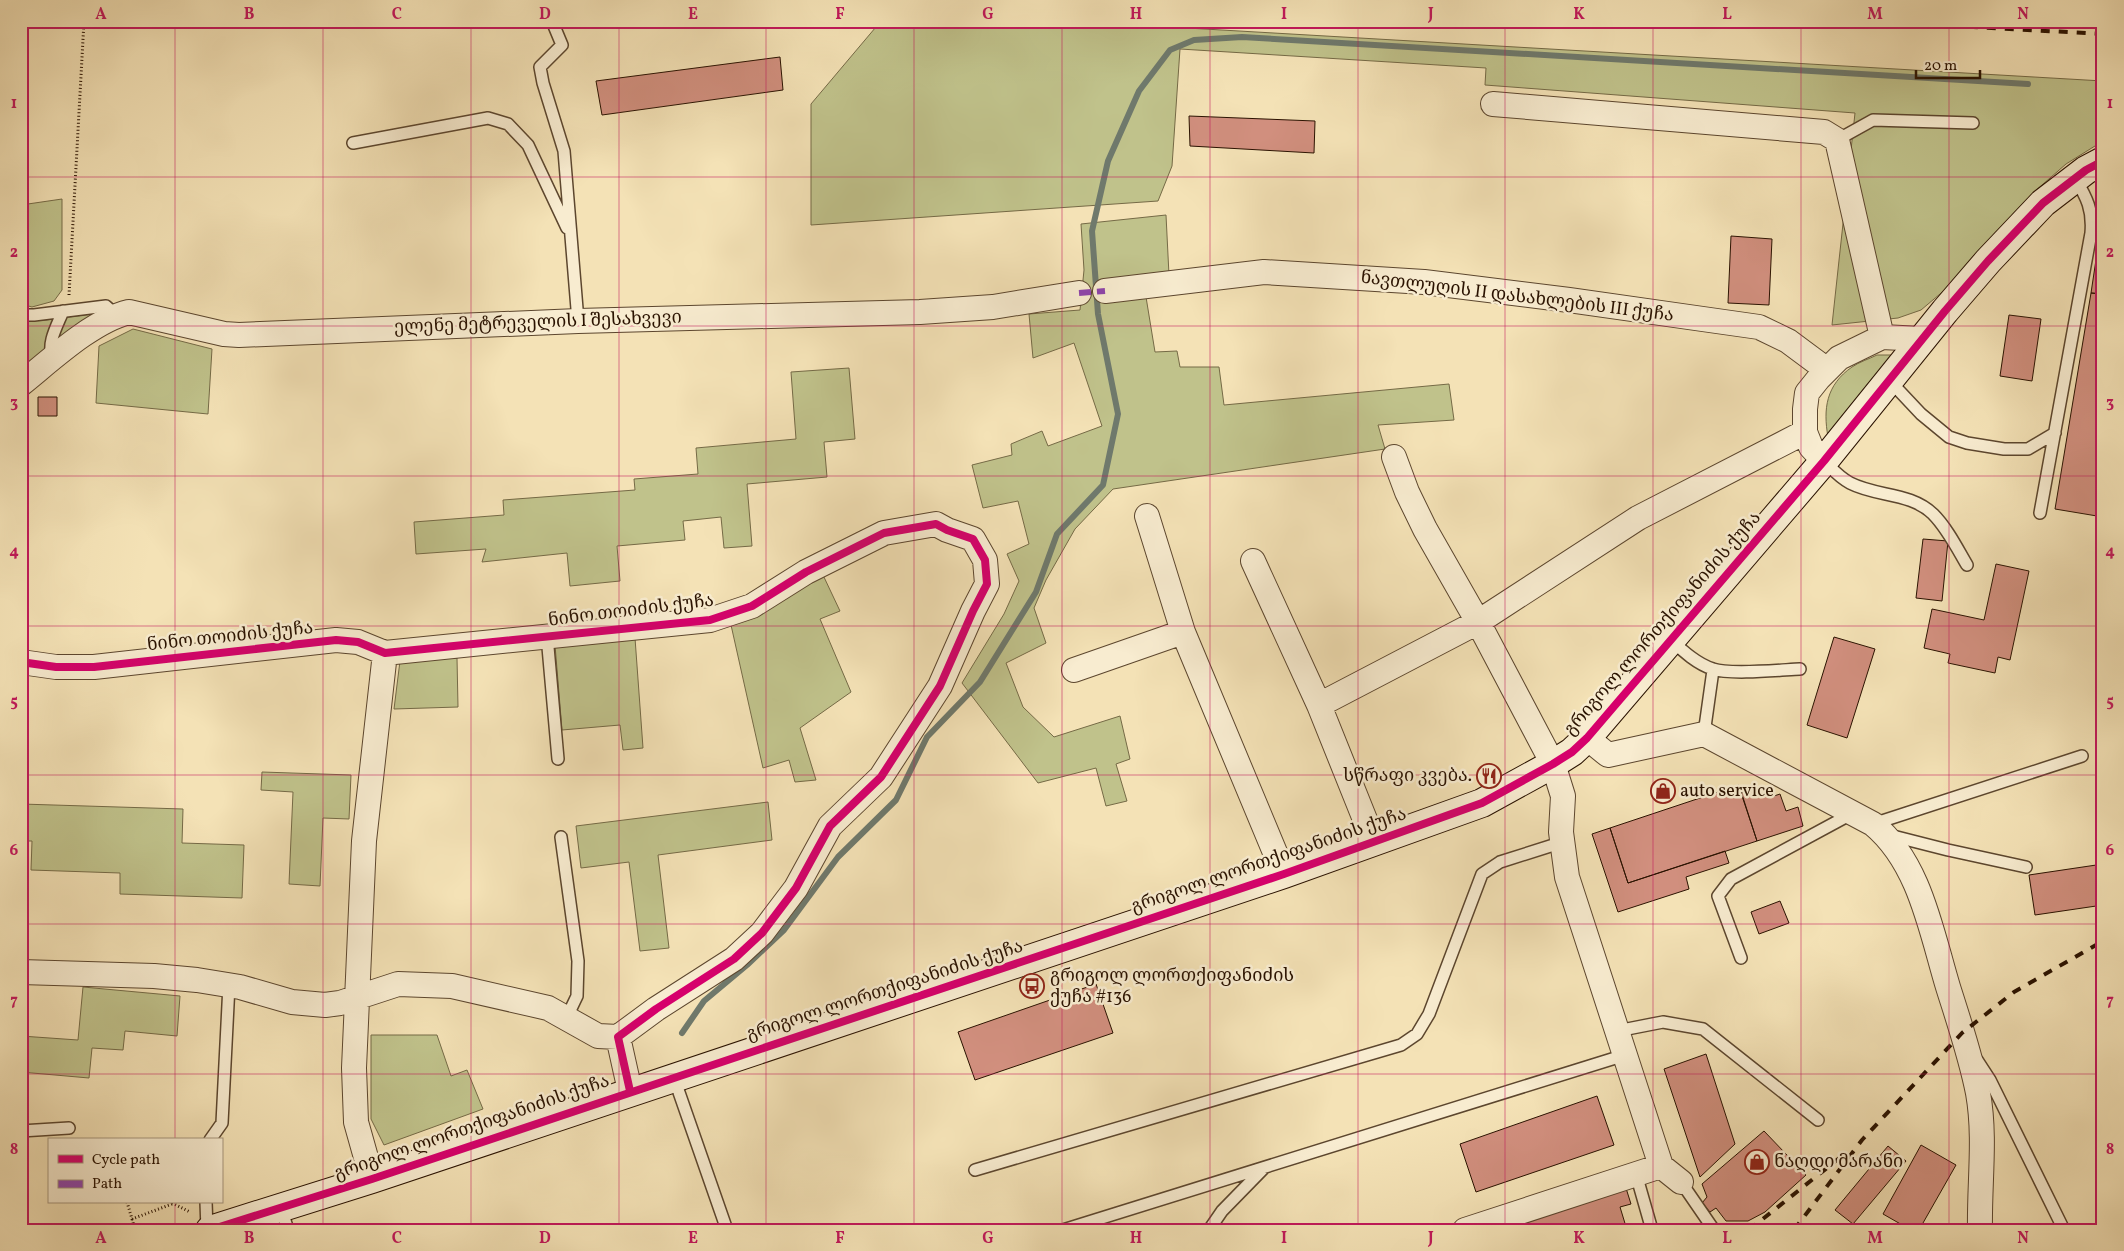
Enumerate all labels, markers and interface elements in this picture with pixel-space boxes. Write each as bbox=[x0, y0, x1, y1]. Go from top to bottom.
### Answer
text: A bbox=[95, 4, 107, 26]
text: B bbox=[244, 4, 255, 26]
text: C bbox=[392, 4, 402, 26]
text: D bbox=[539, 4, 551, 26]
text: E bbox=[688, 4, 698, 26]
text: F bbox=[835, 4, 845, 26]
text: G bbox=[982, 4, 994, 26]
text: H bbox=[1130, 4, 1142, 26]
text: I bbox=[1281, 4, 1287, 26]
text: J bbox=[1427, 4, 1434, 26]
text: K bbox=[1573, 4, 1585, 26]
text: L bbox=[1722, 4, 1732, 26]
text: M bbox=[1867, 4, 1883, 26]
text: N bbox=[2017, 4, 2029, 26]
scale bar bbox=[1916, 48, 1980, 80]
text: 20 m bbox=[1924, 56, 1957, 77]
text: 1 bbox=[11, 93, 17, 115]
text: 1 bbox=[2107, 93, 2113, 115]
text: 2 bbox=[10, 242, 18, 264]
text: 2 bbox=[2106, 242, 2114, 264]
street label: ნავთლუღის II დასახლების III ქუჩა bbox=[1359, 265, 1675, 329]
street label: ელენე მეტრეველის I შესახვევი bbox=[394, 305, 682, 341]
text: 3 bbox=[10, 392, 18, 414]
text: 3 bbox=[2106, 392, 2114, 414]
street label: გრიგოლ ლორთქიფანიძის ქუჩა bbox=[1559, 507, 1767, 741]
text: 4 bbox=[9, 541, 19, 563]
text: 4 bbox=[2105, 541, 2115, 563]
street label: ნინო თოიძის ქუჩა bbox=[547, 588, 715, 634]
street label: ნინო თოიძის ქუჩა bbox=[146, 616, 314, 658]
text: 5 bbox=[10, 691, 18, 713]
text: 5 bbox=[2106, 691, 2114, 713]
restaurant icon: სწრაფი კვება. bbox=[1476, 763, 1502, 789]
place label: სწრაფი კვება. bbox=[1343, 764, 1472, 789]
shop icon: auto service bbox=[1650, 778, 1676, 804]
place label: auto service bbox=[1680, 779, 1774, 804]
street label: გრიგოლ ლორთქიფანიძის ქუჩა bbox=[1128, 802, 1410, 920]
text: 6 bbox=[10, 840, 19, 862]
text: 6 bbox=[2106, 840, 2115, 862]
street label: გრიგოლ ლორთქიფანიძის ქუჩა bbox=[743, 934, 1027, 1048]
place label: გრიგოლ ლორთქიფანიძის ქუჩა #136 bbox=[1050, 964, 1294, 1010]
bus stop icon: გრიგოლ ლორთქიფანიძის ქუჩა #136 bbox=[1019, 973, 1045, 999]
text: 7 bbox=[10, 990, 18, 1012]
text: 7 bbox=[2106, 990, 2114, 1012]
street label: გრიგოლ ლორთქიფანიძის ქუჩა bbox=[331, 1069, 613, 1187]
legend bbox=[48, 1138, 222, 1204]
text: 8 bbox=[10, 1139, 18, 1161]
text: 8 bbox=[2106, 1139, 2114, 1161]
shop icon: ნაღდი მარანი bbox=[1744, 1149, 1770, 1175]
text: Cycle path bbox=[92, 1150, 160, 1171]
place label: ნაღდი მარანი bbox=[1774, 1150, 1903, 1175]
text: Path bbox=[92, 1174, 122, 1195]
text: A bbox=[95, 1228, 107, 1250]
text: B bbox=[244, 1228, 255, 1250]
text: C bbox=[392, 1228, 402, 1250]
text: D bbox=[539, 1228, 551, 1250]
text: E bbox=[688, 1228, 698, 1250]
text: F bbox=[835, 1228, 845, 1250]
text: G bbox=[982, 1228, 994, 1250]
text: H bbox=[1130, 1228, 1142, 1250]
text: I bbox=[1281, 1228, 1287, 1250]
text: J bbox=[1427, 1228, 1434, 1250]
text: K bbox=[1573, 1228, 1585, 1250]
text: L bbox=[1722, 1228, 1732, 1250]
text: M bbox=[1867, 1228, 1883, 1250]
text: N bbox=[2017, 1228, 2029, 1250]

